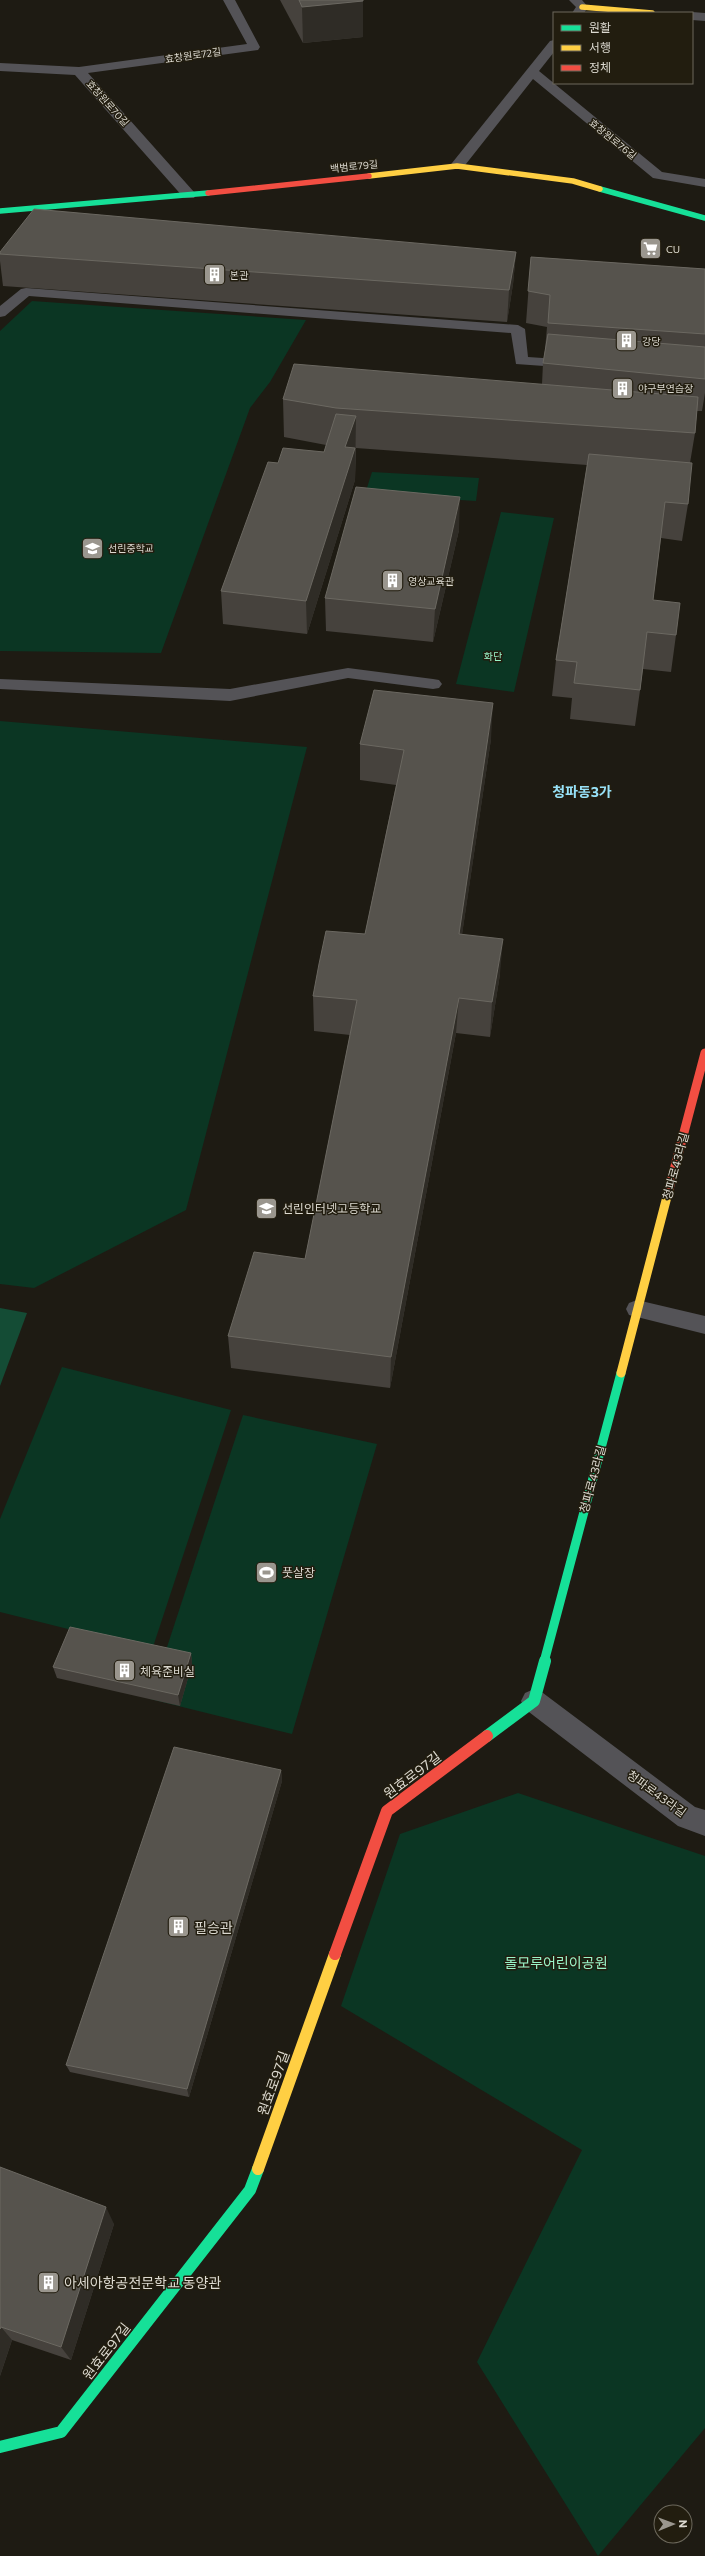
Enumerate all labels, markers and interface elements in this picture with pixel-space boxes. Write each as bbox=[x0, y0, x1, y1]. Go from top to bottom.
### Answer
legend bbox=[553, 12, 693, 84]
text: 원활 bbox=[589, 20, 611, 34]
text: 서행 bbox=[589, 40, 611, 54]
street label: 효창원로72길 bbox=[164, 45, 222, 65]
text: 정체 bbox=[589, 60, 611, 74]
street label: 효창원로70길 bbox=[84, 78, 132, 128]
street label: 효창원로76길 bbox=[587, 116, 639, 162]
street label: 백범로79길 bbox=[329, 158, 379, 174]
supermarket icon: CU bbox=[637, 236, 663, 262]
place label: CU bbox=[666, 243, 680, 255]
building icon: 본관 bbox=[202, 262, 228, 288]
place label: 본관 bbox=[230, 269, 249, 281]
building icon: 강당 bbox=[613, 328, 639, 354]
place label: 강당 bbox=[642, 335, 660, 347]
building icon: 야구부연습장 bbox=[610, 375, 636, 401]
place label: 야구부연습장 bbox=[638, 382, 693, 394]
school or university icon: 선린중학교 bbox=[79, 535, 105, 561]
place label: 선린중학교 bbox=[108, 542, 154, 554]
building icon: 영상교육관 bbox=[380, 568, 406, 594]
place label: 영상교육관 bbox=[408, 575, 455, 587]
park label: 화단 bbox=[484, 650, 502, 662]
district label: 청파동3가 bbox=[552, 783, 612, 800]
street label: 청파로43라길 bbox=[659, 1131, 691, 1201]
school or university icon: 선린인터넷고등학교 bbox=[254, 1195, 280, 1221]
place label: 선린인터넷고등학교 bbox=[282, 1201, 381, 1215]
street label: 청파로43라길 bbox=[576, 1444, 608, 1514]
sports icon: 풋살장 bbox=[253, 1559, 279, 1585]
place label: 풋살장 bbox=[282, 1565, 315, 1579]
building icon: 체육준비실 bbox=[112, 1658, 138, 1684]
place label: 체육준비실 bbox=[140, 1664, 195, 1678]
street label: 원효로97길 bbox=[380, 1748, 444, 1802]
street label: 청파로43라길 bbox=[625, 1767, 689, 1819]
building icon: 필승관 bbox=[166, 1914, 192, 1940]
place label: 필승관 bbox=[194, 1919, 233, 1936]
park label: 돌모루어린이공원 bbox=[504, 1954, 608, 1971]
street label: 원효로97길 bbox=[253, 2048, 293, 2118]
building icon: 아세아항공전문학교 동양관 bbox=[35, 2269, 61, 2295]
place label: 아세아항공전문학교 동양관 bbox=[64, 2274, 221, 2291]
street label: 원효로97길 bbox=[79, 2319, 133, 2383]
north arrow bbox=[653, 2504, 693, 2544]
text: N bbox=[677, 2520, 690, 2528]

